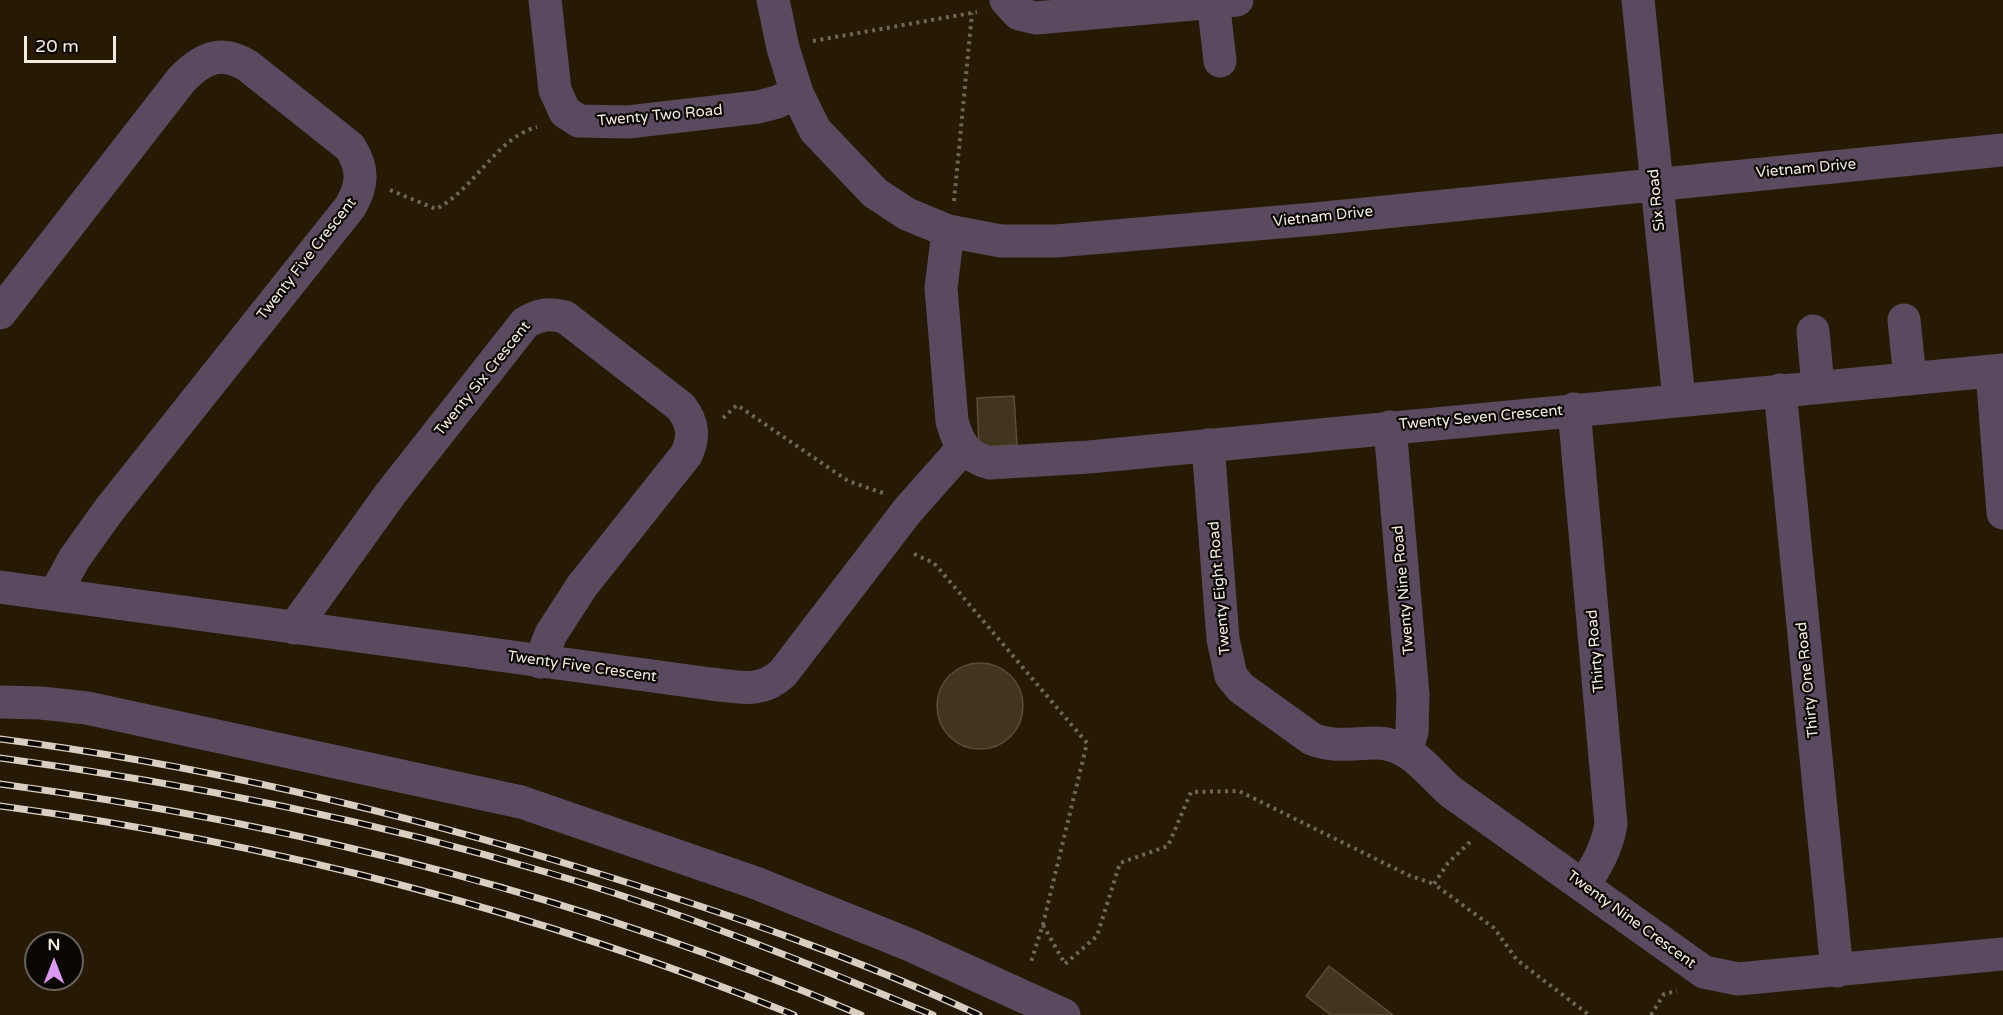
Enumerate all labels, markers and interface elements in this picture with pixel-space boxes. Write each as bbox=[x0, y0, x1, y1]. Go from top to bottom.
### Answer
scale bar bbox=[27, 24, 118, 62]
text: 20 m bbox=[35, 35, 79, 57]
street label: Twenty Two Road bbox=[597, 102, 723, 130]
street label: Vietnam Drive bbox=[1755, 156, 1857, 182]
street label: Six Road bbox=[1645, 168, 1669, 232]
street label: Twenty Five Crescent bbox=[254, 194, 360, 324]
street label: Vietnam Drive bbox=[1272, 203, 1374, 231]
street label: Twenty Six Crescent bbox=[431, 318, 535, 440]
street label: Twenty Seven Crescent bbox=[1398, 402, 1564, 434]
street label: Twenty Eight Road bbox=[1205, 520, 1235, 656]
street label: Twenty Nine Road bbox=[1389, 525, 1419, 655]
street label: Thirty Road bbox=[1583, 609, 1609, 693]
street label: Thirty One Road bbox=[1793, 621, 1823, 739]
street label: Twenty Five Crescent bbox=[506, 648, 658, 686]
street label: Twenty Nine Crescent bbox=[1563, 867, 1699, 973]
north arrow bbox=[24, 931, 84, 991]
text: N bbox=[48, 935, 60, 955]

